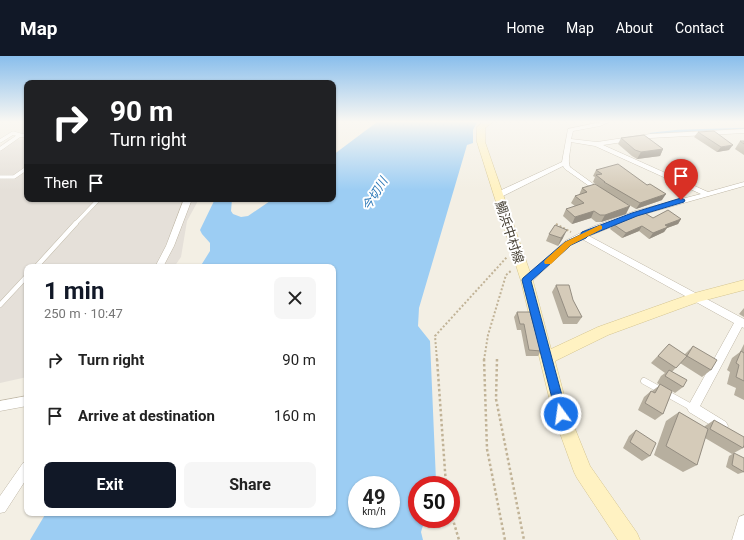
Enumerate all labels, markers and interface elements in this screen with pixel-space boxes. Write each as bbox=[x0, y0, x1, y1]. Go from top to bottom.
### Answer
text: Map bbox=[20, 17, 58, 40]
text: Home bbox=[506, 20, 544, 36]
text: Map bbox=[566, 20, 594, 36]
text: About bbox=[616, 20, 653, 36]
text: Contact bbox=[675, 20, 724, 36]
text: 90 m bbox=[110, 95, 173, 128]
icon: right bbox=[44, 96, 96, 148]
text: Turn right bbox=[110, 129, 187, 150]
pin bbox=[664, 159, 698, 200]
icon: arrive bbox=[670, 165, 692, 187]
icon: arrive bbox=[85, 172, 107, 194]
water label: 今切川 bbox=[360, 173, 392, 213]
text: Then bbox=[44, 174, 77, 192]
street label: 鯛浜中村線 bbox=[492, 199, 527, 265]
text: 1 min bbox=[44, 277, 104, 305]
button: close bbox=[274, 277, 316, 319]
text: 250 m · 10:47 bbox=[44, 306, 123, 321]
icon: right bbox=[44, 349, 66, 371]
text: Turn right bbox=[78, 351, 144, 369]
text: 90 m bbox=[282, 351, 316, 369]
position arrow bbox=[540, 393, 582, 435]
icon: arrive bbox=[44, 405, 66, 427]
text: Arrive at destination bbox=[78, 407, 215, 425]
text: 160 m bbox=[274, 407, 316, 425]
button: Exit bbox=[44, 462, 176, 508]
button: Share bbox=[184, 462, 316, 508]
speed limit sign: 50 bbox=[408, 476, 460, 528]
text: 49 bbox=[363, 485, 385, 509]
text: km/h bbox=[362, 506, 386, 517]

